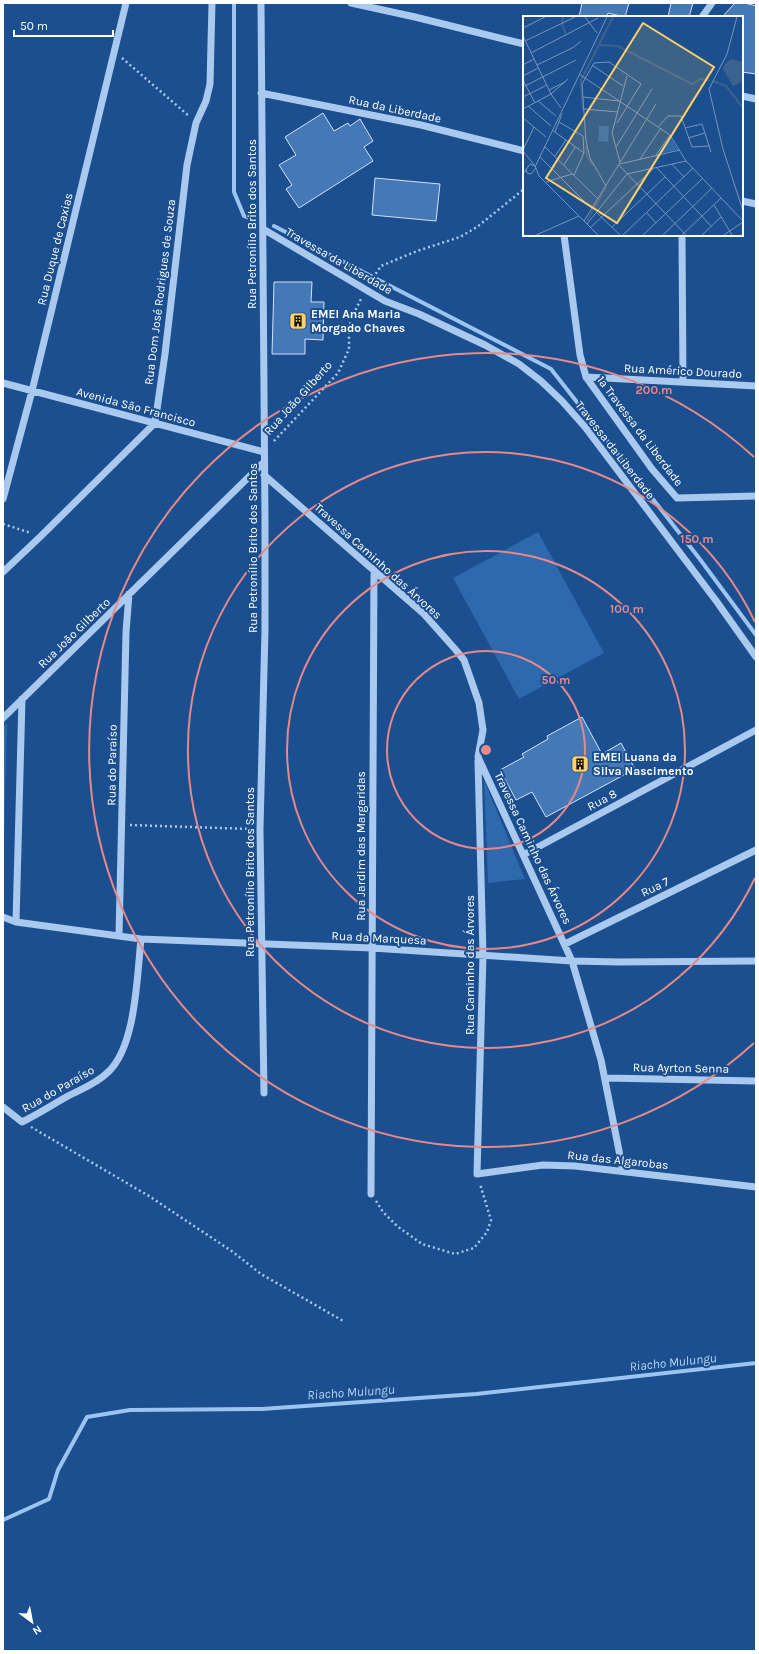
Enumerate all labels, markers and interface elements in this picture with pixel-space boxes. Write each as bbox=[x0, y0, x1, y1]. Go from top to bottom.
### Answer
scale bar bbox=[14, 12, 113, 38]
inset map bbox=[523, 16, 743, 236]
text: 50 m bbox=[20, 19, 48, 33]
street label: Rua da Liberdade bbox=[347, 92, 443, 126]
street label: Rua Petronílio Brito dos Santos bbox=[245, 139, 259, 309]
street label: Rua Duque de Caxias bbox=[34, 191, 76, 307]
street label: Rua Dom José Rodrigues de Souza bbox=[142, 198, 178, 386]
street label: Travessa da Liberdade bbox=[283, 225, 395, 297]
place label: EMEI Ana Maria Morgado Chaves bbox=[311, 307, 405, 335]
building icon: EMEI Ana Maria Morgado Chaves bbox=[288, 311, 308, 331]
street label: Rua João Gilberto bbox=[261, 358, 335, 438]
street label: Rua Américo Dourado bbox=[624, 361, 742, 381]
street label: 1ª Travessa da Liberdade bbox=[594, 373, 686, 489]
text: 200 m bbox=[636, 383, 672, 397]
street label: Avenida São Francisco bbox=[75, 384, 197, 430]
street label: Travessa da Liberdade bbox=[572, 398, 658, 502]
street label: Rua Petronílio Brito dos Santos bbox=[246, 463, 260, 633]
street label: Travessa Caminho das Árvores bbox=[311, 499, 445, 622]
text: 150 m bbox=[680, 532, 714, 546]
street label: Rua João Gilberto bbox=[35, 595, 113, 671]
text: 100 m bbox=[610, 602, 644, 616]
text: 50 m bbox=[542, 673, 571, 687]
street label: Rua do Paraíso bbox=[104, 724, 120, 806]
centre of rings bbox=[479, 743, 493, 757]
place label: EMEI Luana da Silva Nascimento bbox=[593, 750, 694, 778]
building icon: EMEI Luana da Silva Nascimento bbox=[570, 754, 590, 774]
street label: Travessa Caminho das Árvores bbox=[491, 769, 575, 926]
street label: Rua Jardim das Margaridas bbox=[354, 771, 368, 921]
street label: Rua 8 bbox=[585, 786, 619, 814]
street label: Rua Petronílio Brito dos Santos bbox=[243, 787, 257, 957]
street label: Rua 7 bbox=[639, 874, 672, 900]
street label: Rua Caminho das Árvores bbox=[462, 895, 477, 1035]
street label: Rua da Marquesa bbox=[331, 929, 427, 947]
street label: Rua Ayrton Senna bbox=[633, 1060, 729, 1076]
street label: Rua do Paraíso bbox=[19, 1063, 97, 1115]
street label: Rua das Algarobas bbox=[567, 1148, 669, 1172]
water label: Riacho Mulungu bbox=[629, 1350, 717, 1374]
water label: Riacho Mulungu bbox=[307, 1381, 395, 1403]
north arrow bbox=[12, 1602, 52, 1642]
text: N bbox=[30, 1622, 44, 1638]

